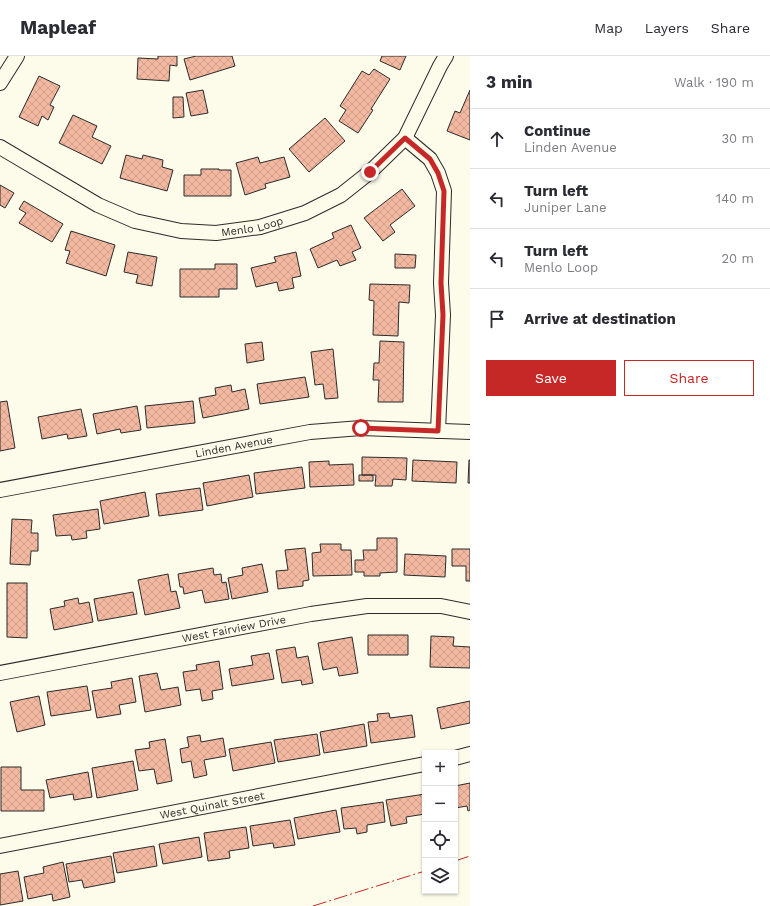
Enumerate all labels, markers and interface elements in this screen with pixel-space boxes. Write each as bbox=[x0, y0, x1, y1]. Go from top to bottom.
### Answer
text: Mapleaf bbox=[20, 16, 96, 39]
text: Map bbox=[594, 20, 623, 36]
text: Layers bbox=[645, 20, 689, 36]
text: Share bbox=[711, 20, 750, 36]
text: 3 min bbox=[486, 72, 532, 92]
text: Walk · 190 m bbox=[674, 75, 754, 90]
text: Continue bbox=[524, 122, 591, 140]
icon: ahead bbox=[486, 128, 508, 150]
text: 30 m bbox=[722, 131, 754, 146]
text: Linden Avenue bbox=[524, 140, 617, 155]
route end bbox=[361, 163, 379, 181]
text: Turn left bbox=[524, 182, 588, 200]
icon: left bbox=[486, 188, 508, 210]
text: 140 m bbox=[716, 191, 754, 206]
text: Juniper Lane bbox=[524, 200, 607, 215]
street label: Menlo Loop bbox=[220, 214, 285, 239]
text: Turn left bbox=[524, 242, 588, 260]
icon: left bbox=[486, 248, 508, 270]
text: 20 m bbox=[722, 251, 754, 266]
text: Menlo Loop bbox=[524, 260, 598, 275]
icon: arrive bbox=[486, 308, 508, 330]
text: Arrive at destination bbox=[524, 310, 676, 328]
button: Save bbox=[486, 360, 616, 396]
button: Share bbox=[624, 360, 754, 396]
route start bbox=[352, 419, 370, 437]
street label: Linden Avenue bbox=[194, 433, 274, 460]
street label: West Fairview Drive bbox=[181, 613, 287, 645]
map controls bbox=[422, 750, 458, 894]
button: + bbox=[422, 750, 458, 786]
button: − bbox=[422, 786, 458, 822]
street label: West Quinalt Street bbox=[159, 789, 266, 822]
button: locate bbox=[422, 822, 458, 858]
button: layers bbox=[422, 858, 458, 894]

